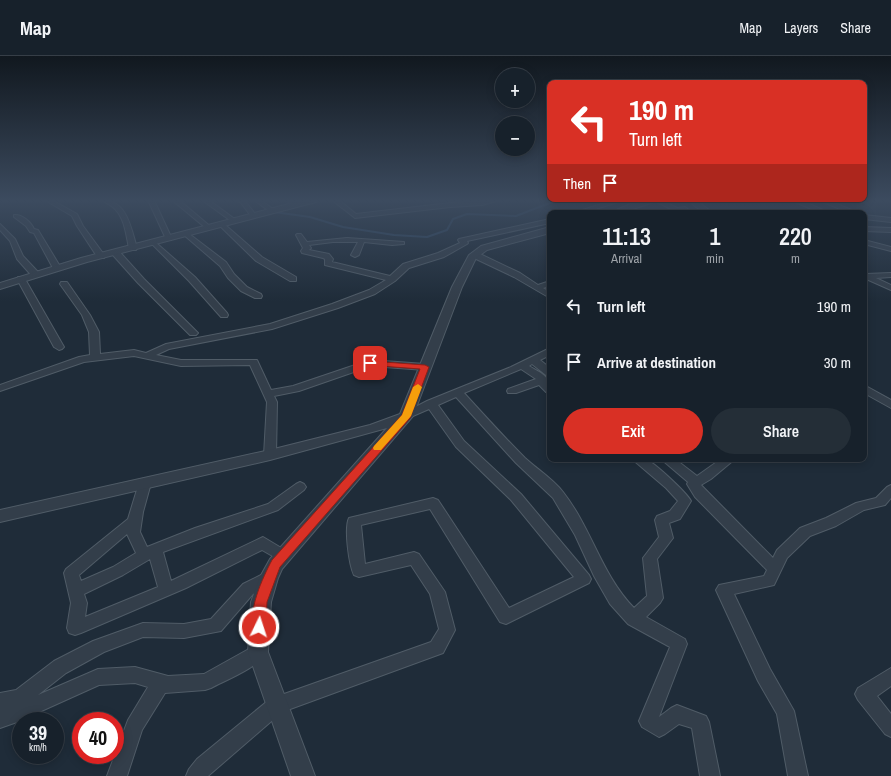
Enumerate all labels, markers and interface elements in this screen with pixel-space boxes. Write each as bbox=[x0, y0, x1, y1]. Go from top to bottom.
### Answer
text: Map bbox=[20, 15, 51, 41]
text: Map bbox=[740, 19, 762, 37]
text: Layers bbox=[784, 19, 818, 37]
text: Share bbox=[840, 19, 871, 37]
map controls bbox=[495, 68, 535, 156]
button: + bbox=[495, 68, 535, 108]
text: 190 m bbox=[629, 91, 694, 129]
icon: left bbox=[563, 96, 615, 148]
button: − bbox=[495, 116, 535, 156]
text: Turn left bbox=[629, 127, 682, 152]
icon: arrive bbox=[599, 172, 621, 194]
text: Then bbox=[563, 173, 591, 194]
text: 11:13 bbox=[602, 220, 651, 252]
text: 1 bbox=[709, 220, 720, 252]
text: 220 bbox=[779, 220, 812, 252]
text: Arrival bbox=[611, 250, 642, 267]
text: min bbox=[706, 250, 724, 267]
text: m bbox=[791, 250, 800, 267]
icon: left bbox=[563, 295, 585, 317]
text: Turn left bbox=[597, 296, 645, 317]
text: 190 m bbox=[817, 296, 851, 317]
pin bbox=[353, 346, 387, 380]
icon: arrive bbox=[563, 351, 585, 373]
icon: arrive bbox=[359, 352, 381, 374]
text: Arrive at destination bbox=[597, 352, 716, 373]
text: 30 m bbox=[824, 352, 851, 373]
button: Exit bbox=[563, 408, 703, 454]
button: Share bbox=[711, 408, 851, 454]
position arrow bbox=[238, 606, 280, 648]
speed limit sign: 40 bbox=[72, 712, 124, 764]
text: 39 bbox=[29, 719, 47, 746]
text: km/h bbox=[29, 741, 47, 754]

